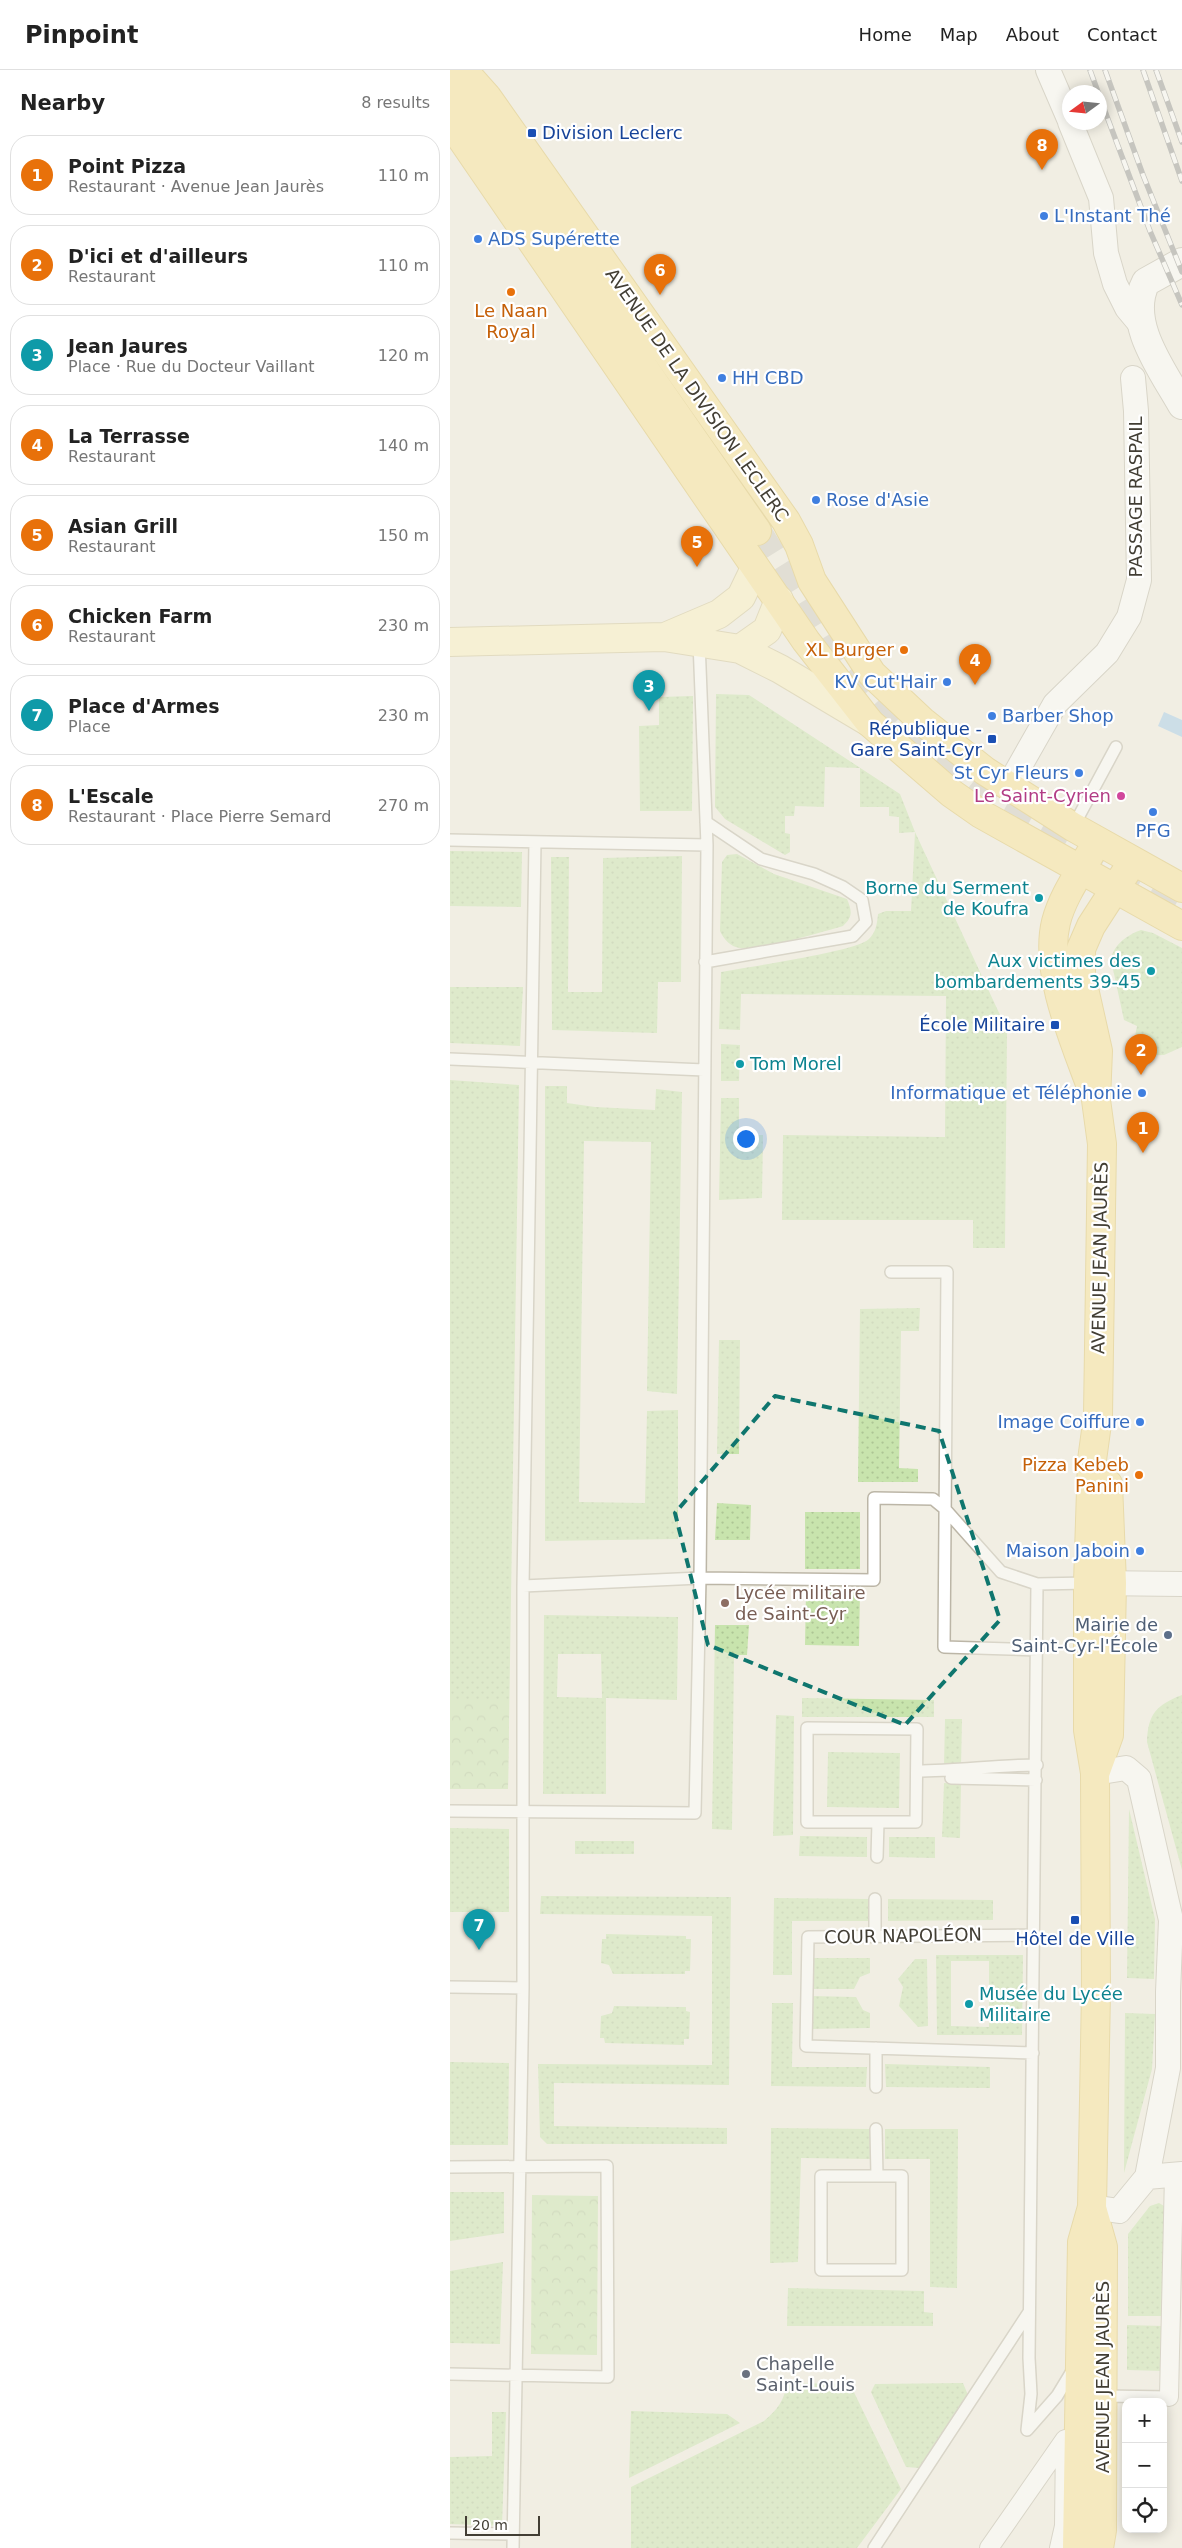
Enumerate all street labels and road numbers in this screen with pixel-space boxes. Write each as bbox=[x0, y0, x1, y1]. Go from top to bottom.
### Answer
street label: AVENUE DE LA DIVISION LECLERC bbox=[601, 264, 793, 525]
street label: PASSAGE RASPAIL bbox=[1125, 416, 1146, 578]
street label: AVENUE JEAN JAURÈS bbox=[1087, 1162, 1112, 1354]
street label: COUR NAPOLÉON bbox=[824, 1924, 982, 1947]
street label: AVENUE JEAN JAURÈS bbox=[1092, 2281, 1113, 2473]

